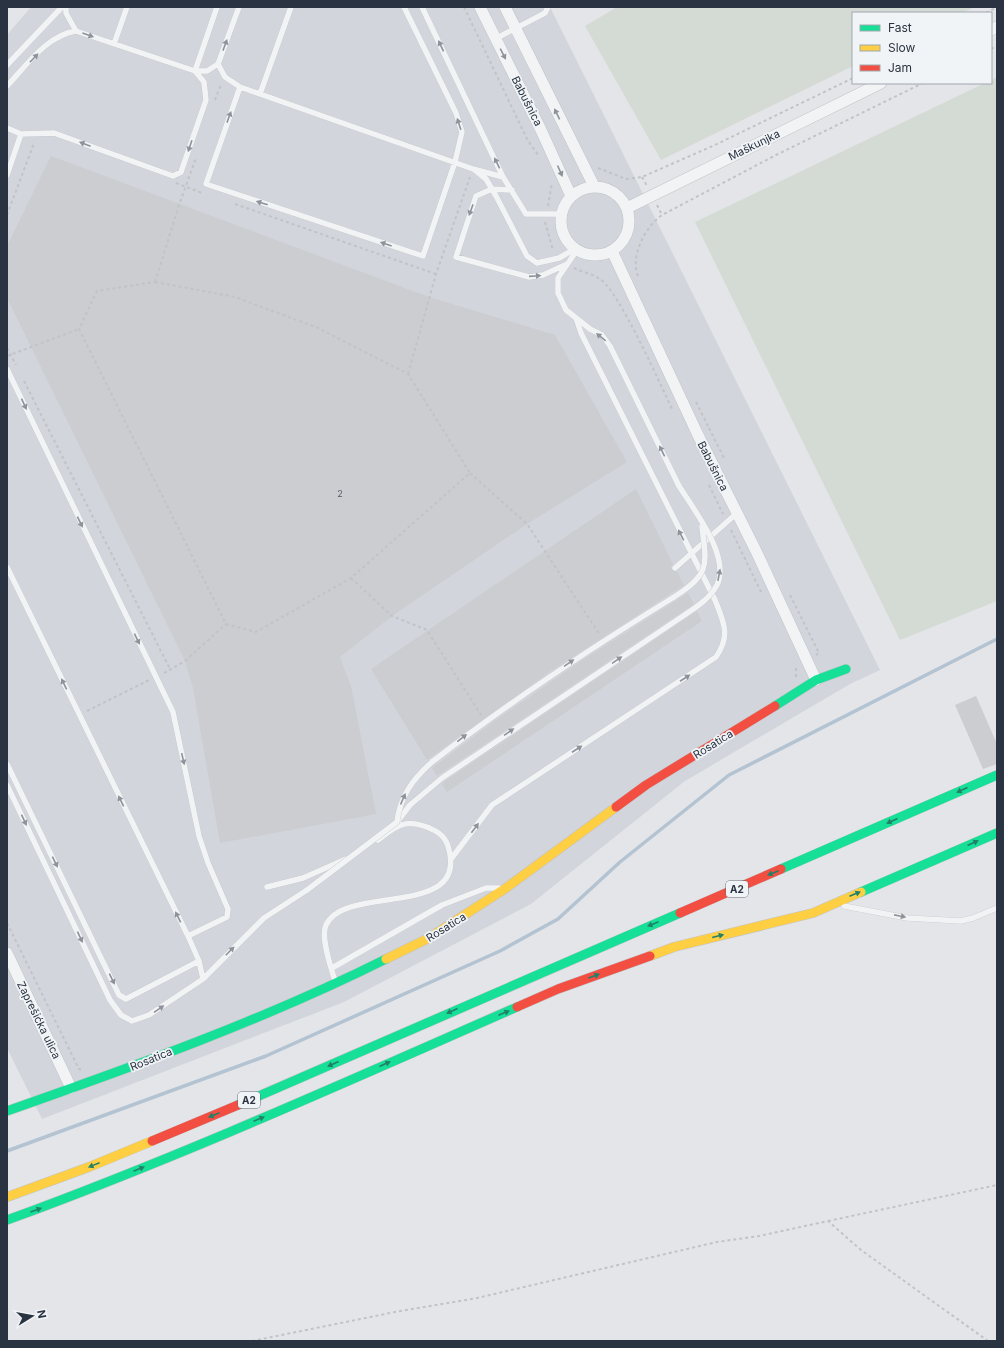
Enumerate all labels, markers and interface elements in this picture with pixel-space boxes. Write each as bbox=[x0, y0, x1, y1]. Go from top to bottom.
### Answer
legend bbox=[852, 12, 992, 84]
text: Fast bbox=[888, 20, 912, 35]
one-way arrow bbox=[82, 32, 94, 38]
one-way arrow bbox=[223, 39, 229, 51]
one-way arrow bbox=[438, 40, 444, 51]
text: Slow bbox=[888, 40, 916, 55]
one-way arrow bbox=[500, 49, 507, 60]
one-way arrow bbox=[29, 53, 39, 63]
text: Jam bbox=[888, 60, 912, 75]
street label: Babušnica bbox=[508, 74, 546, 128]
one-way arrow bbox=[554, 108, 561, 120]
one-way arrow bbox=[226, 111, 232, 123]
one-way arrow bbox=[456, 118, 462, 130]
street label: Maškunjka bbox=[726, 126, 782, 164]
one-way arrow bbox=[79, 141, 90, 147]
one-way arrow bbox=[186, 141, 192, 153]
one-way arrow bbox=[494, 157, 500, 169]
one-way arrow bbox=[557, 166, 563, 177]
one-way arrow bbox=[256, 199, 268, 205]
one-way arrow bbox=[468, 205, 474, 217]
one-way arrow bbox=[379, 241, 391, 247]
one-way arrow bbox=[529, 272, 541, 279]
one-way arrow bbox=[596, 332, 606, 341]
one-way arrow bbox=[21, 399, 27, 410]
street label: Babušnica bbox=[694, 439, 732, 493]
one-way arrow bbox=[659, 445, 665, 456]
house number: 2 bbox=[337, 488, 343, 499]
one-way arrow bbox=[77, 516, 83, 527]
one-way arrow bbox=[678, 529, 685, 541]
one-way arrow bbox=[716, 569, 722, 581]
one-way arrow bbox=[134, 633, 140, 644]
one-way arrow bbox=[612, 656, 622, 664]
one-way arrow bbox=[564, 659, 574, 667]
one-way arrow bbox=[680, 674, 691, 682]
one-way arrow bbox=[61, 678, 67, 689]
street label: Rosatica bbox=[690, 726, 736, 762]
one-way arrow bbox=[504, 728, 514, 736]
one-way arrow bbox=[457, 734, 468, 742]
one-way arrow bbox=[572, 745, 582, 753]
one-way arrow bbox=[180, 753, 186, 765]
one-way arrow bbox=[956, 788, 968, 794]
one-way arrow bbox=[400, 793, 406, 804]
one-way arrow bbox=[117, 795, 124, 806]
one-way arrow bbox=[21, 814, 27, 826]
one-way arrow bbox=[886, 818, 897, 824]
one-way arrow bbox=[471, 822, 479, 833]
one-way arrow bbox=[968, 840, 979, 846]
one-way arrow bbox=[51, 856, 58, 868]
one-way arrow bbox=[767, 870, 778, 876]
road number: A2 bbox=[726, 881, 748, 897]
one-way arrow bbox=[850, 891, 862, 897]
street label: Rosatica bbox=[423, 909, 469, 945]
one-way arrow bbox=[175, 911, 181, 923]
one-way arrow bbox=[894, 914, 906, 920]
one-way arrow bbox=[647, 922, 659, 928]
one-way arrow bbox=[77, 932, 83, 943]
one-way arrow bbox=[712, 933, 724, 939]
one-way arrow bbox=[226, 946, 235, 956]
one-way arrow bbox=[109, 973, 115, 985]
one-way arrow bbox=[589, 973, 601, 979]
street label: Zaprešićka ulica bbox=[14, 979, 64, 1061]
one-way arrow bbox=[153, 1005, 165, 1012]
one-way arrow bbox=[447, 1008, 458, 1014]
one-way arrow bbox=[498, 1009, 510, 1016]
street label: Rosatica bbox=[128, 1044, 174, 1074]
one-way arrow bbox=[328, 1061, 339, 1067]
one-way arrow bbox=[379, 1061, 391, 1067]
road number: A2 bbox=[238, 1092, 260, 1108]
one-way arrow bbox=[208, 1112, 219, 1118]
one-way arrow bbox=[254, 1115, 266, 1121]
one-way arrow bbox=[87, 1162, 99, 1168]
one-way arrow bbox=[134, 1165, 146, 1171]
one-way arrow bbox=[30, 1206, 42, 1212]
north arrow bbox=[12, 1296, 52, 1336]
text: N bbox=[34, 1309, 49, 1320]

